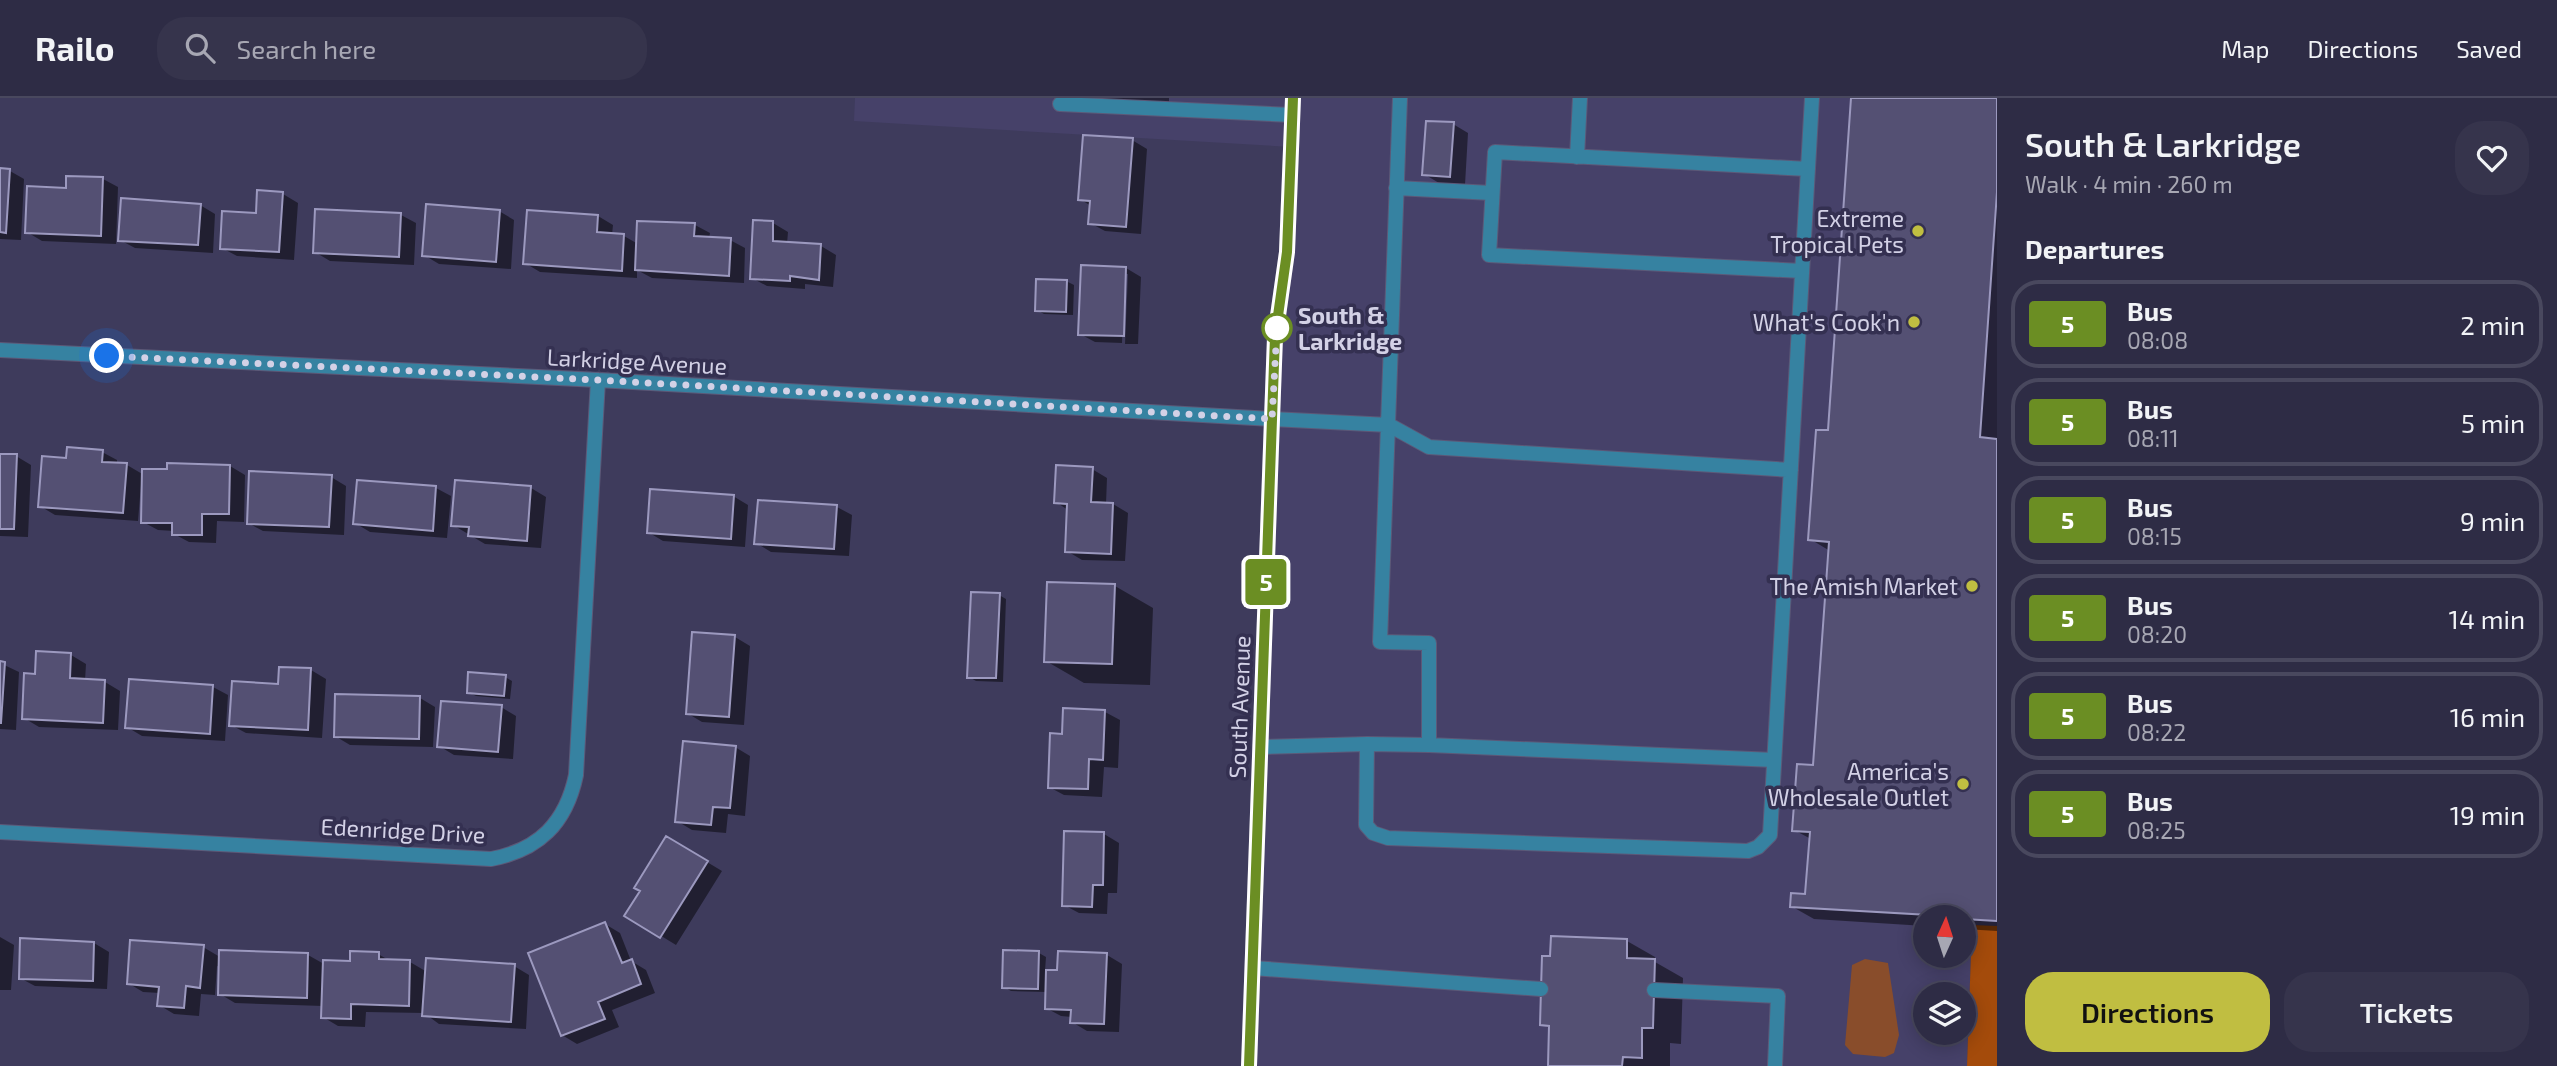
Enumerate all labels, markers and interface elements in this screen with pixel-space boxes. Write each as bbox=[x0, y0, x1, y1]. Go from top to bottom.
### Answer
search box bbox=[157, 17, 647, 80]
text: Railo bbox=[35, 28, 115, 68]
icon: search bbox=[181, 29, 219, 67]
text: Search here bbox=[237, 33, 376, 64]
text: Map bbox=[2221, 34, 2269, 63]
text: Directions bbox=[2307, 34, 2418, 63]
text: Saved bbox=[2456, 34, 2522, 63]
button: heart bbox=[2455, 121, 2529, 195]
text: South & Larkridge bbox=[2025, 124, 2301, 164]
text: Walk · 4 min · 260 m bbox=[2025, 170, 2233, 198]
place label: Extreme Tropical Pets bbox=[1770, 204, 1904, 258]
marker: Extreme Tropical Pets bbox=[1910, 223, 1926, 239]
text: Departures bbox=[2025, 233, 2164, 264]
text: Bus bbox=[2127, 295, 2173, 326]
place label: South & Larkridge bbox=[1298, 301, 1402, 355]
place label: What's Cook'n bbox=[1753, 308, 1900, 336]
text: 5 bbox=[2061, 309, 2074, 338]
text: 2 min bbox=[2460, 309, 2525, 340]
marker: South & Larkridge bbox=[1262, 313, 1292, 343]
marker: What's Cook'n bbox=[1906, 314, 1922, 330]
text: 08:08 bbox=[2127, 326, 2188, 354]
your location bbox=[89, 338, 124, 373]
street label: Larkridge Avenue bbox=[546, 342, 728, 380]
text: Bus bbox=[2127, 393, 2173, 424]
text: 5 bbox=[2061, 407, 2074, 436]
text: 5 min bbox=[2461, 407, 2525, 438]
text: 08:11 bbox=[2127, 424, 2179, 452]
text: Bus bbox=[2127, 491, 2173, 522]
text: 5 bbox=[2061, 505, 2074, 534]
text: 9 min bbox=[2460, 505, 2525, 536]
text: 08:15 bbox=[2127, 522, 2182, 550]
line badge: 5 bbox=[1243, 559, 1289, 605]
text: 5 bbox=[1259, 567, 1273, 596]
place label: The Amish Market bbox=[1770, 572, 1958, 600]
marker: The Amish Market bbox=[1964, 578, 1980, 594]
text: Bus bbox=[2127, 589, 2173, 620]
text: 5 bbox=[2061, 603, 2074, 632]
text: 14 min bbox=[2449, 603, 2525, 634]
text: 08:20 bbox=[2127, 620, 2187, 648]
street label: South Avenue bbox=[1223, 635, 1255, 779]
text: Bus bbox=[2127, 687, 2173, 718]
text: 5 bbox=[2061, 701, 2074, 730]
text: 16 min bbox=[2450, 701, 2525, 732]
text: 08:22 bbox=[2127, 718, 2186, 746]
place label: America's Wholesale Outlet bbox=[1768, 757, 1949, 811]
marker: America's Wholesale Outlet bbox=[1955, 776, 1971, 792]
text: Bus bbox=[2127, 785, 2173, 816]
text: 5 bbox=[2061, 799, 2074, 828]
text: 19 min bbox=[2450, 799, 2525, 830]
street label: Edenridge Drive bbox=[320, 812, 486, 848]
text: 08:25 bbox=[2127, 816, 2186, 844]
north arrow bbox=[1913, 905, 1976, 968]
map controls bbox=[1913, 905, 1976, 1045]
button: Directions bbox=[2025, 972, 2270, 1052]
button: Tickets bbox=[2284, 972, 2529, 1052]
button: layers bbox=[1913, 982, 1976, 1045]

